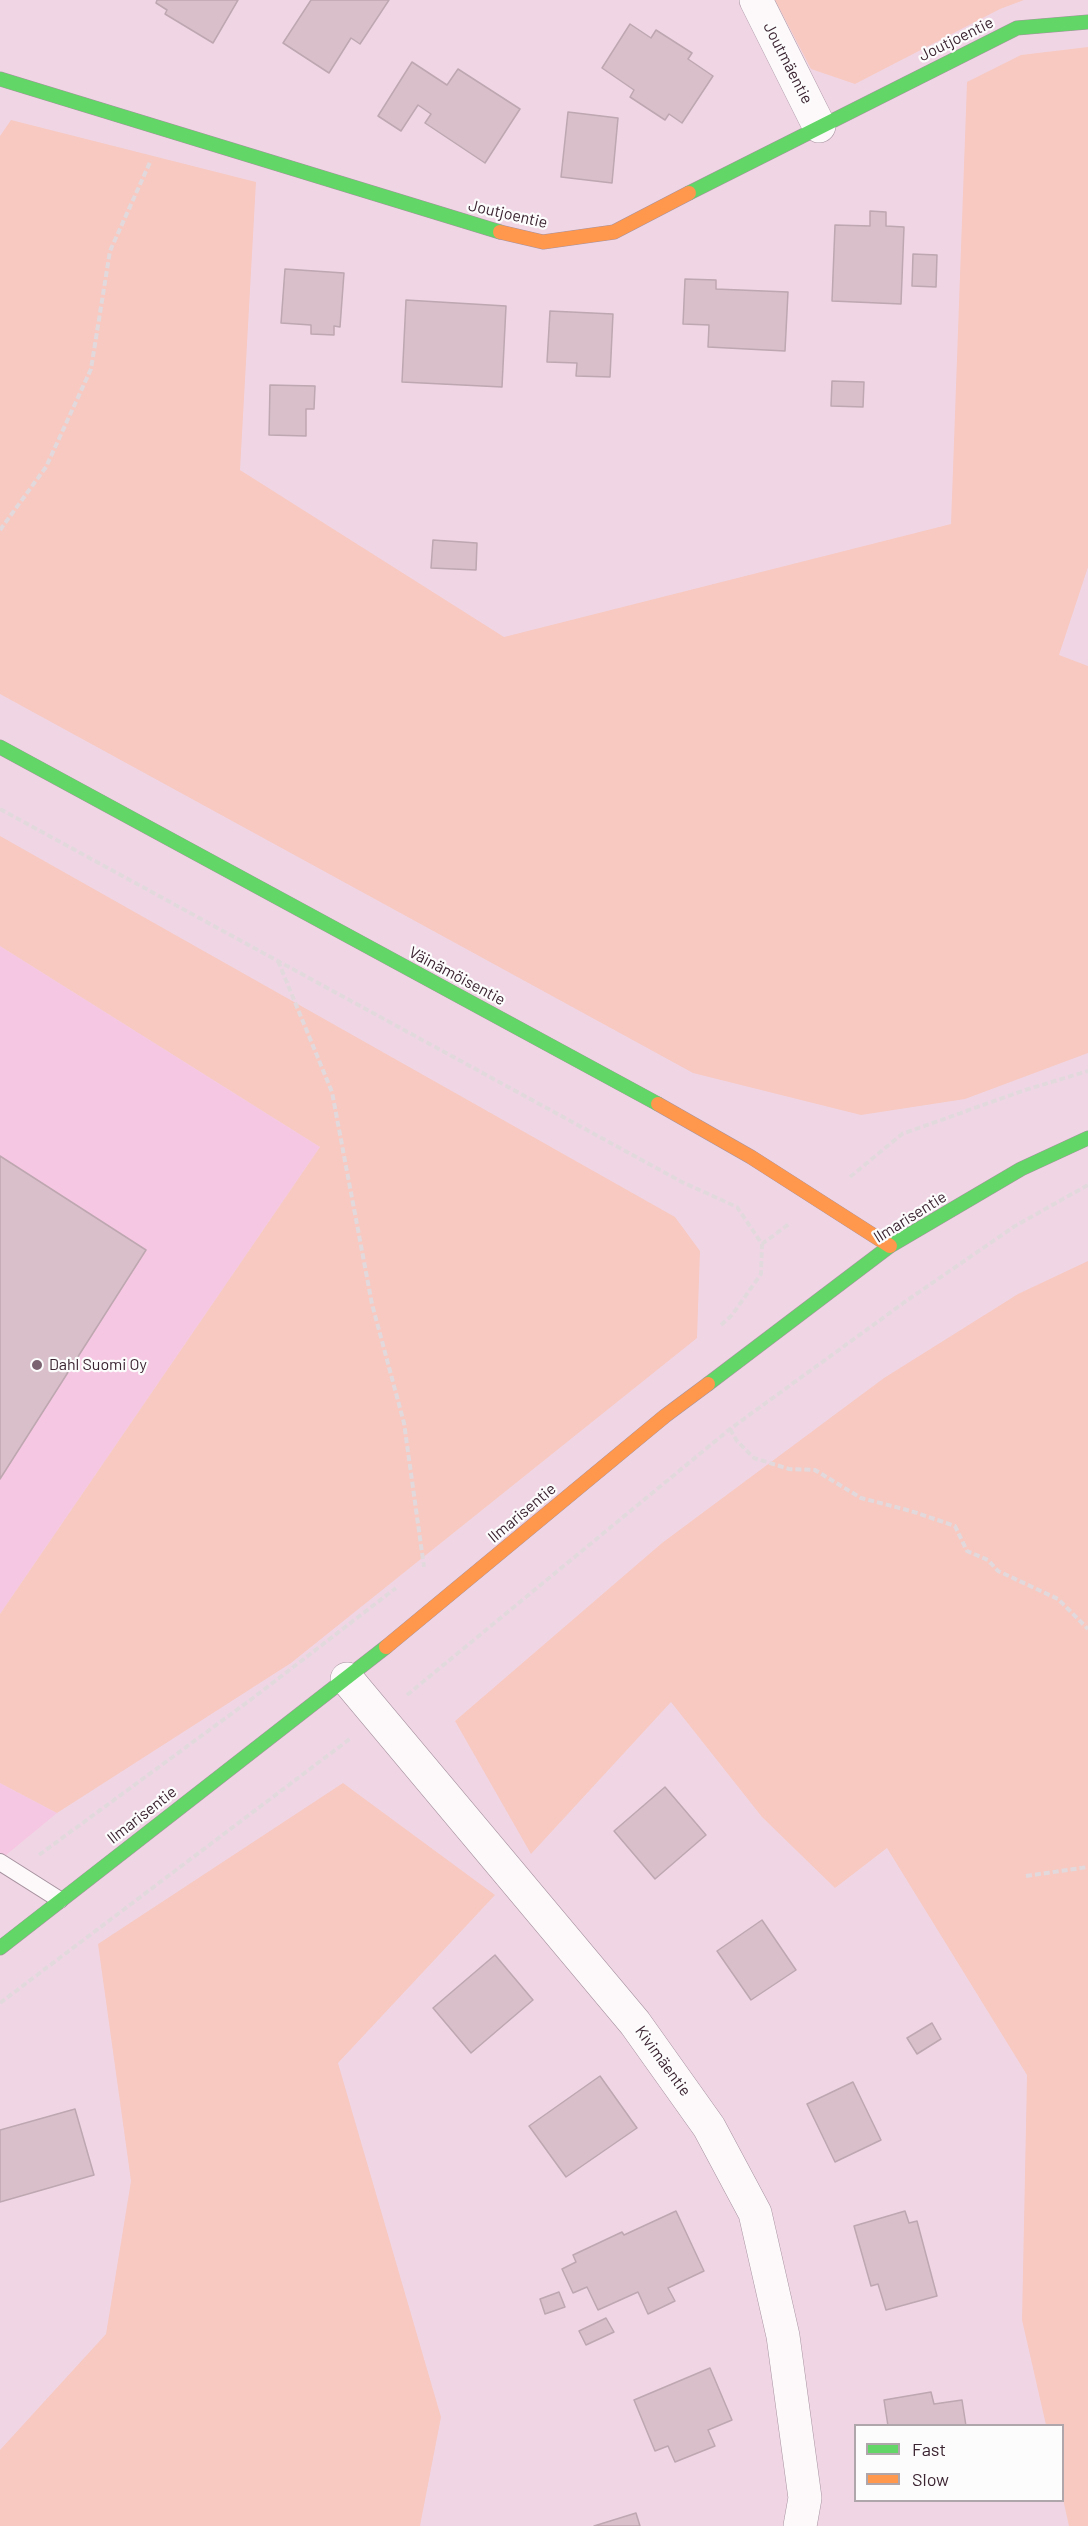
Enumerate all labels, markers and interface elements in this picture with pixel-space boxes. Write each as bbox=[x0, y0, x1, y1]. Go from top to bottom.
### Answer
street label: Joutjoentie bbox=[916, 13, 996, 65]
street label: Joutmäentie bbox=[759, 19, 817, 107]
street label: Joutjoentie bbox=[467, 196, 549, 232]
street label: Väinämöisentie bbox=[405, 942, 509, 1010]
street label: Ilmarisentie bbox=[870, 1187, 950, 1247]
place label: Dahl Suomi Oy bbox=[49, 1355, 147, 1375]
marker: Dahl Suomi Oy bbox=[30, 1358, 44, 1372]
street label: Ilmarisentie bbox=[484, 1479, 560, 1547]
street label: Ilmarisentie bbox=[104, 1782, 180, 1848]
street label: Kivimäentie bbox=[631, 2022, 695, 2100]
legend bbox=[854, 2424, 1064, 2502]
text: Fast bbox=[912, 2438, 946, 2460]
text: Slow bbox=[912, 2468, 949, 2490]

